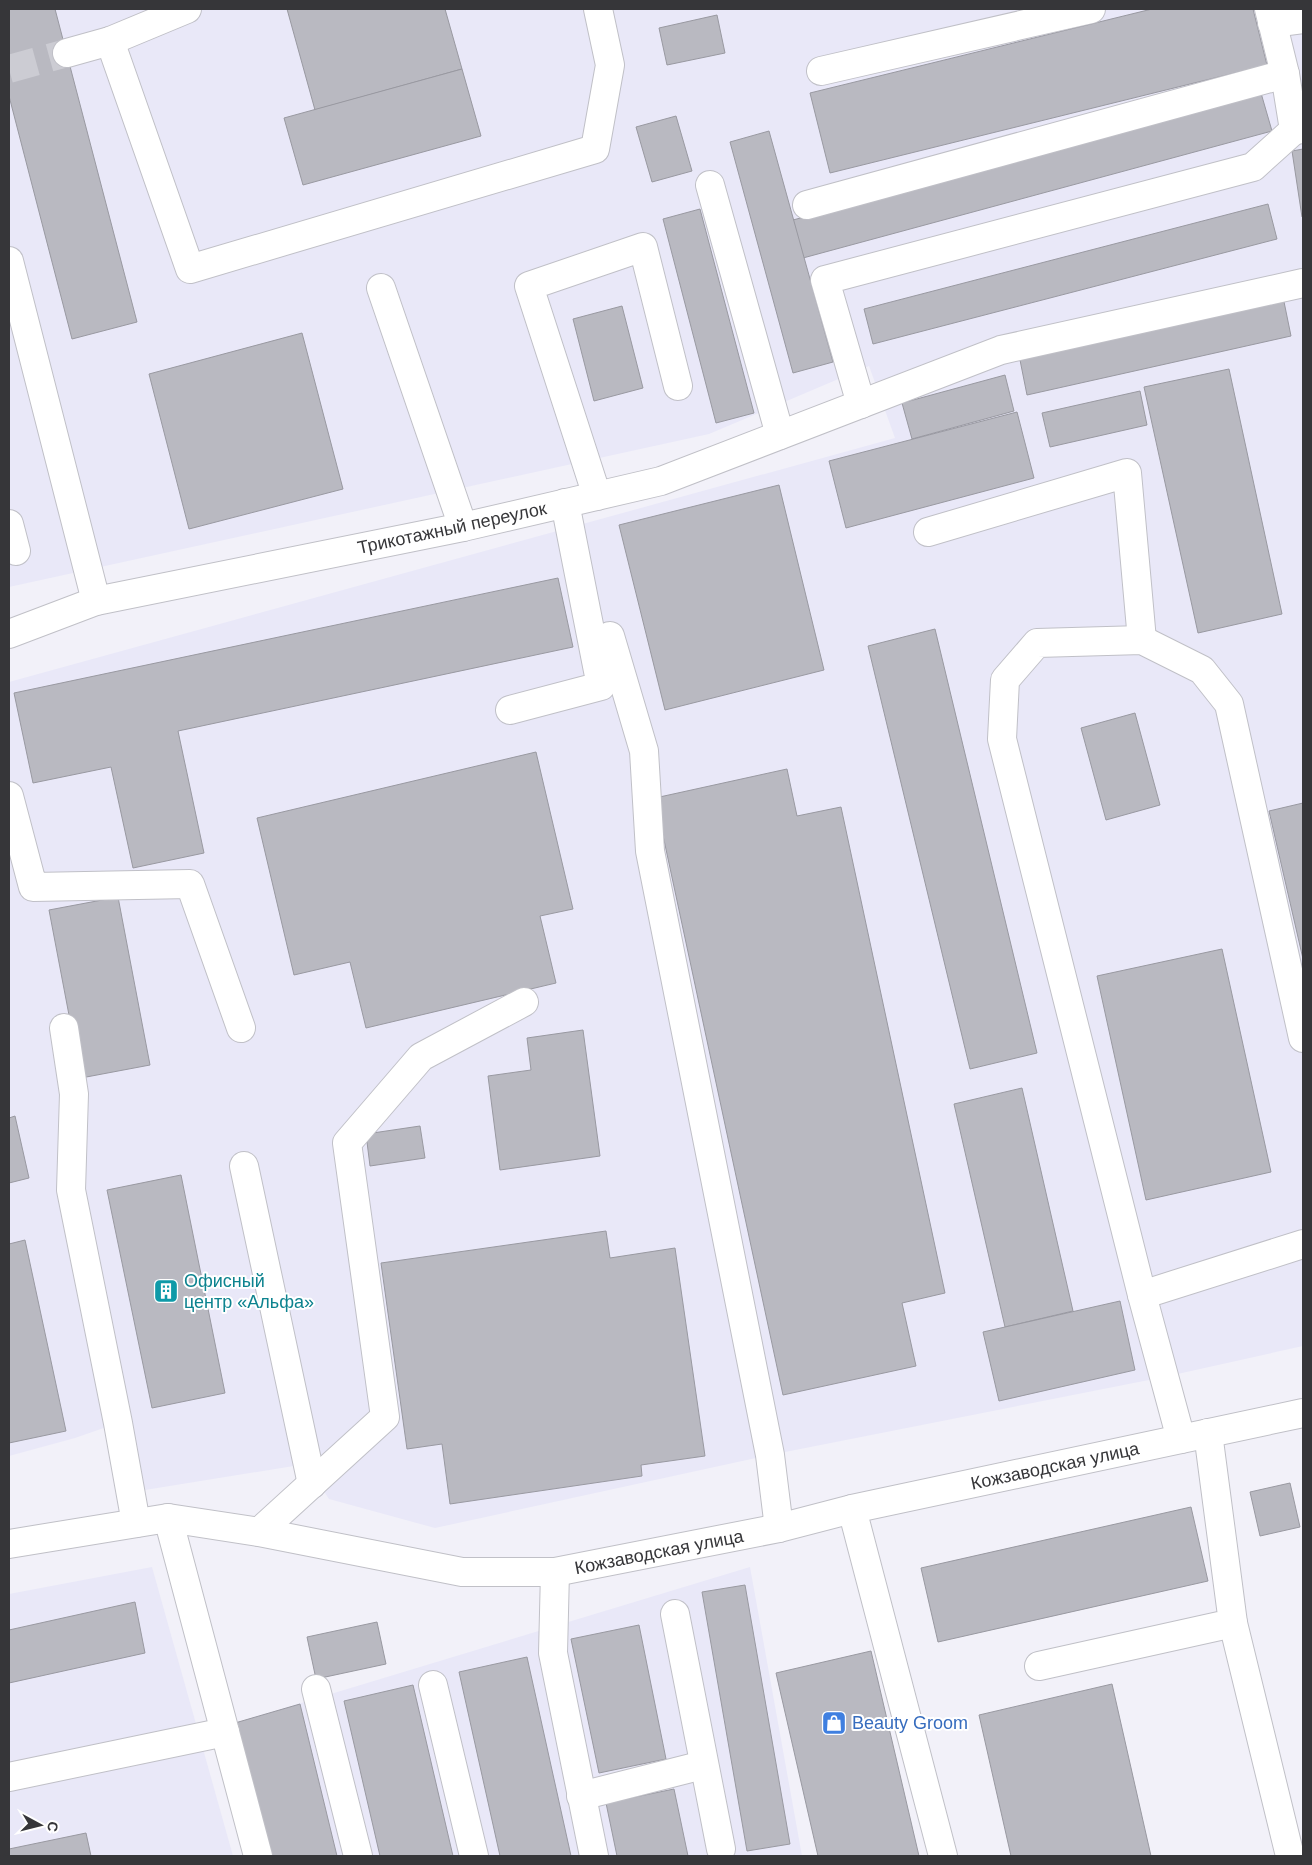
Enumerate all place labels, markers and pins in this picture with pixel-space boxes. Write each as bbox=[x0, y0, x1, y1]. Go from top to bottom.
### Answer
place label: Офисный центр «Альфа» bbox=[184, 1271, 314, 1312]
building icon: Офисный центр «Альфа» bbox=[153, 1278, 179, 1304]
shop icon: Beauty Groom bbox=[821, 1710, 847, 1736]
place label: Beauty Groom bbox=[852, 1713, 968, 1733]

